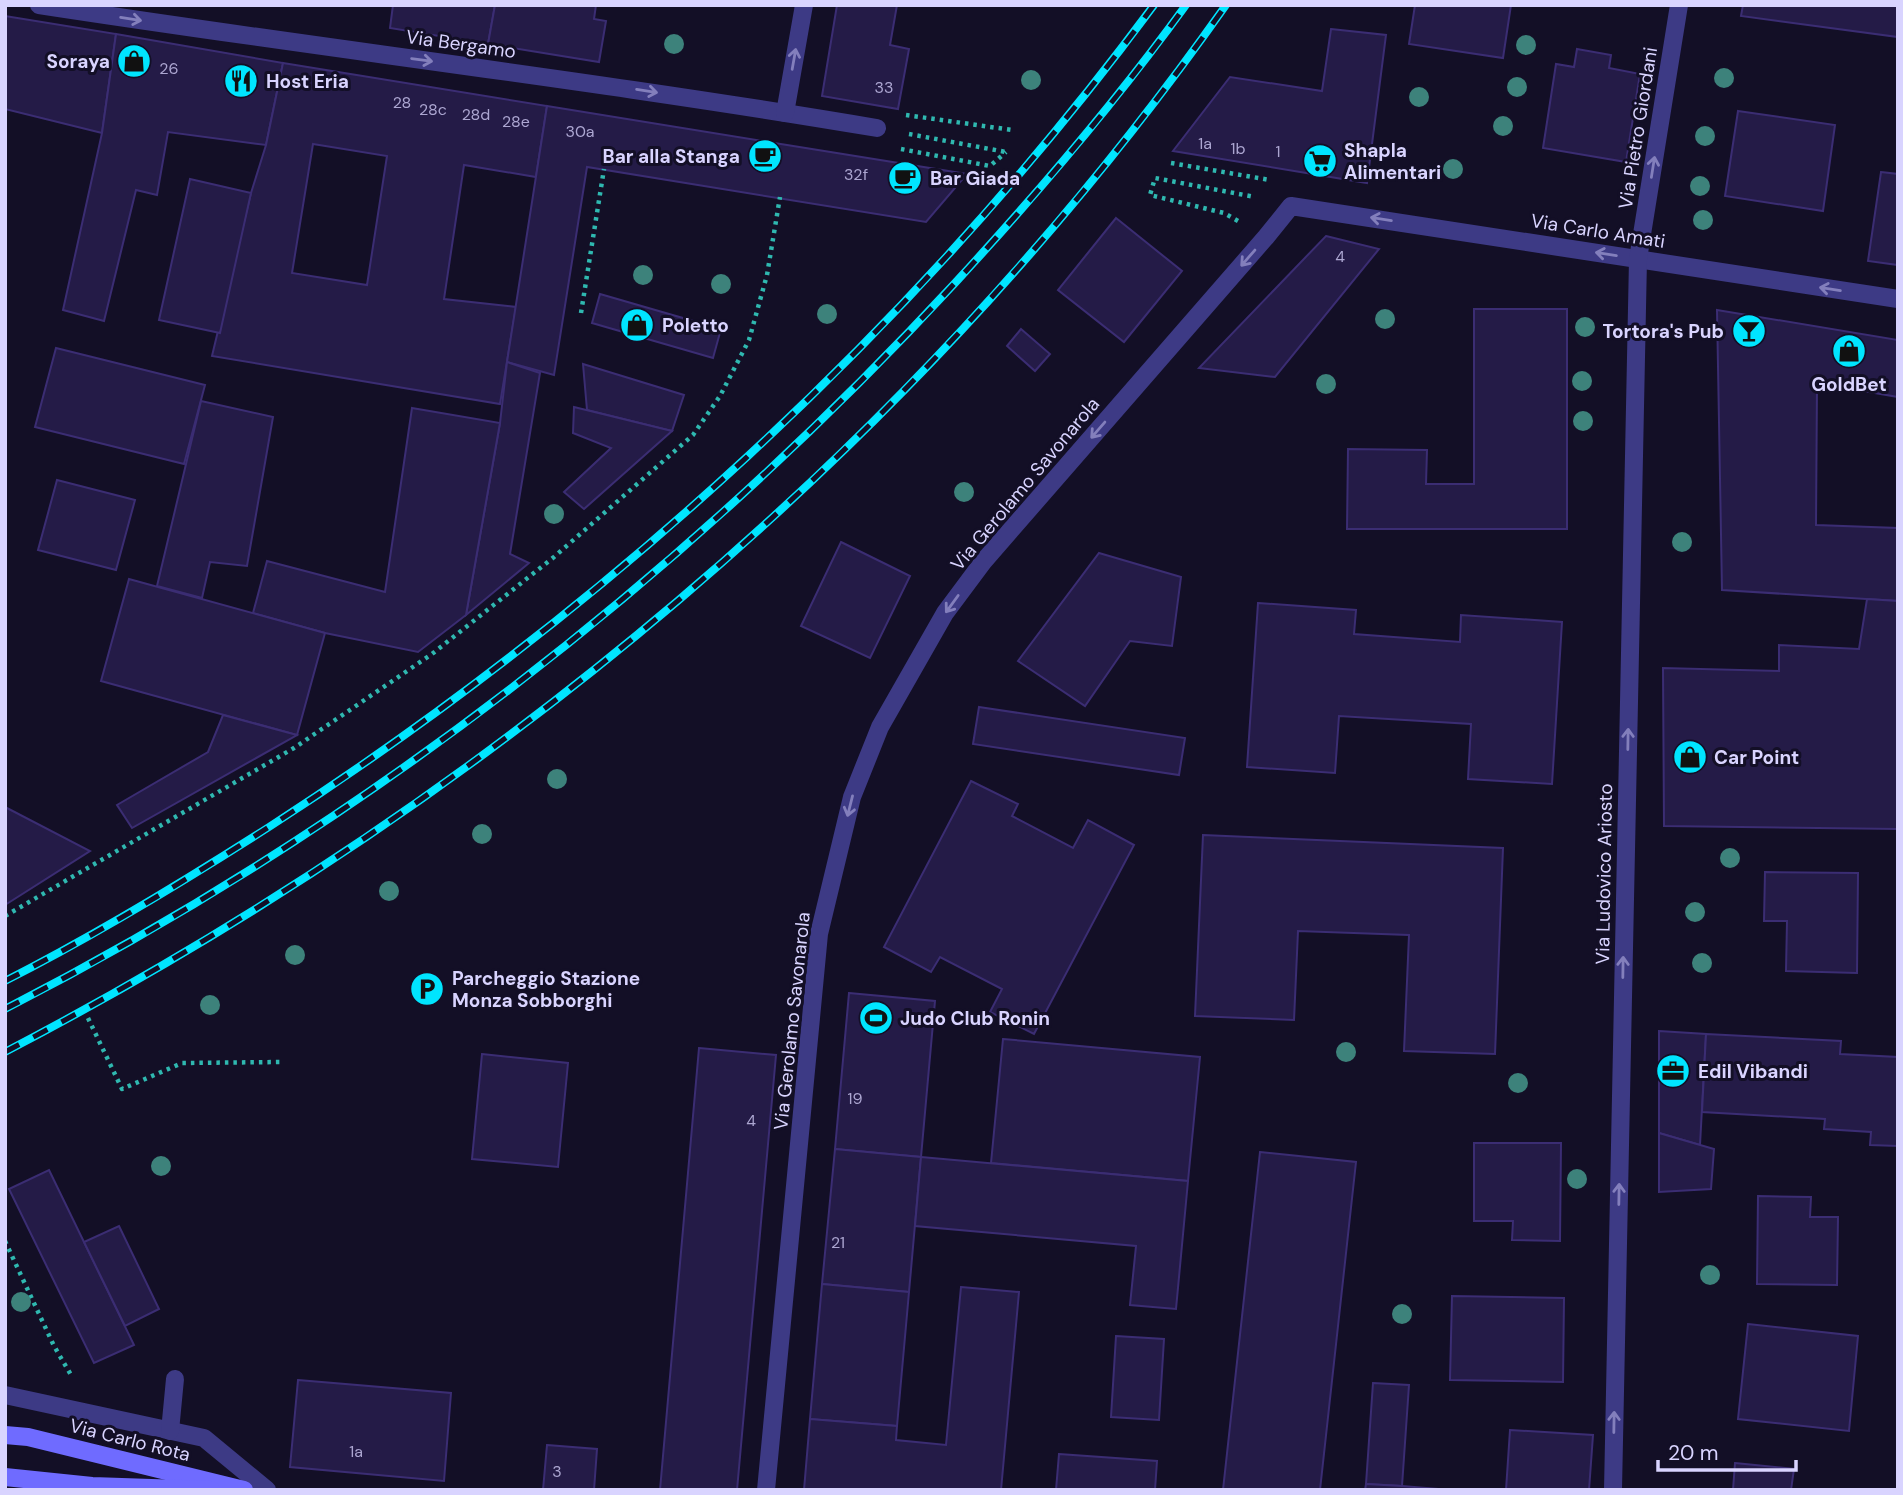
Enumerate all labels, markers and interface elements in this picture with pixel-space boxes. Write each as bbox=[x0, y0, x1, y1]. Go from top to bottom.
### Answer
one-way arrow bbox=[119, 13, 142, 26]
street label: Via Bergamo bbox=[404, 24, 518, 64]
shop icon: Soraya bbox=[115, 42, 153, 80]
street label: Via Pietro Giordani bbox=[1613, 45, 1663, 211]
one-way arrow bbox=[788, 48, 801, 71]
place label: Soraya bbox=[47, 49, 110, 74]
one-way arrow bbox=[410, 54, 433, 67]
house number: 26 bbox=[159, 58, 179, 79]
restaurant icon: Host Eria bbox=[222, 62, 260, 100]
place label: Host Eria bbox=[266, 69, 349, 94]
house number: 33 bbox=[875, 77, 893, 98]
one-way arrow bbox=[635, 85, 658, 98]
house number: 28 bbox=[393, 92, 411, 113]
house number: 28c bbox=[419, 99, 447, 120]
house number: 28d bbox=[462, 104, 490, 125]
house number: 28e bbox=[502, 111, 530, 132]
house number: 30a bbox=[565, 121, 595, 142]
house number: 1a bbox=[1198, 133, 1212, 154]
cafe icon: Bar alla Stanga bbox=[746, 137, 784, 175]
house number: 1b bbox=[1230, 138, 1246, 159]
place label: Shapla Alimentari bbox=[1344, 138, 1441, 185]
house number: 1 bbox=[1276, 141, 1281, 162]
supermarket icon: Shapla Alimentari bbox=[1301, 142, 1339, 180]
place label: Bar alla Stanga bbox=[603, 144, 740, 169]
one-way arrow bbox=[1647, 156, 1660, 179]
cafe icon: Bar Giada bbox=[886, 159, 924, 197]
house number: 32f bbox=[844, 164, 868, 185]
place label: Bar Giada bbox=[930, 166, 1020, 191]
street label: Via Carlo Amati bbox=[1529, 208, 1667, 254]
one-way arrow bbox=[1370, 212, 1393, 225]
house number: 4 bbox=[1335, 246, 1345, 267]
one-way arrow bbox=[1595, 247, 1617, 260]
one-way arrow bbox=[1240, 249, 1256, 267]
one-way arrow bbox=[1819, 282, 1842, 295]
shop icon: Poletto bbox=[618, 306, 656, 344]
bar icon: Tortora's Pub bbox=[1730, 312, 1768, 350]
place label: Poletto bbox=[662, 313, 729, 338]
place label: Tortora's Pub bbox=[1602, 319, 1724, 344]
shop icon: GoldBet bbox=[1830, 332, 1868, 370]
place label: GoldBet bbox=[1811, 372, 1887, 397]
street label: Via Gerolamo Savonarola bbox=[945, 392, 1105, 576]
one-way arrow bbox=[1090, 421, 1106, 439]
one-way arrow bbox=[945, 594, 959, 613]
one-way arrow bbox=[1621, 728, 1634, 751]
shop icon: Car Point bbox=[1671, 738, 1709, 776]
place label: Car Point bbox=[1714, 745, 1799, 770]
street label: Via Ludovico Ariosto bbox=[1590, 783, 1618, 965]
one-way arrow bbox=[843, 794, 856, 817]
street label: Via Gerolamo Savonarola bbox=[768, 911, 816, 1131]
one-way arrow bbox=[1616, 955, 1630, 978]
place label: Parcheggio Stazione Monza Sobborghi bbox=[452, 966, 640, 1013]
parking icon: Parcheggio Stazione Monza Sobborghi bbox=[408, 970, 446, 1008]
sports icon: Judo Club Ronin bbox=[857, 999, 895, 1037]
place label: Judo Club Ronin bbox=[900, 1006, 1050, 1031]
office icon: Edil Vibandi bbox=[1654, 1052, 1692, 1090]
place label: Edil Vibandi bbox=[1698, 1059, 1808, 1084]
house number: 19 bbox=[847, 1088, 863, 1109]
house number: 4 bbox=[746, 1110, 756, 1131]
one-way arrow bbox=[1612, 1183, 1625, 1206]
house number: 21 bbox=[831, 1232, 845, 1253]
one-way arrow bbox=[1607, 1410, 1621, 1433]
street label: Via Carlo Rota bbox=[67, 1413, 193, 1467]
scale bar bbox=[1658, 1428, 1796, 1472]
text: 20 m bbox=[1668, 1439, 1719, 1467]
house number: 1a bbox=[349, 1441, 363, 1462]
house number: 3 bbox=[552, 1461, 562, 1482]

